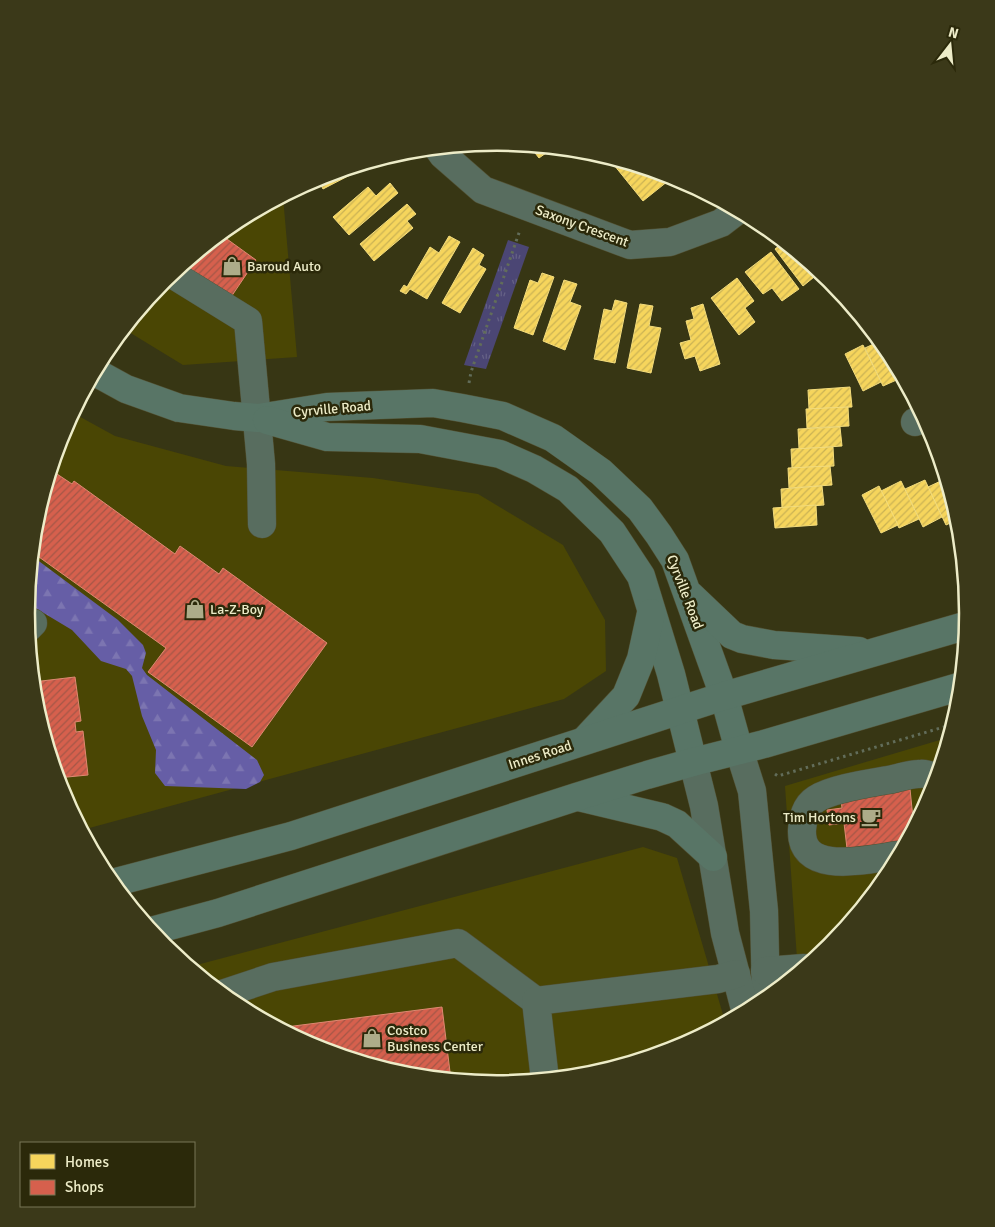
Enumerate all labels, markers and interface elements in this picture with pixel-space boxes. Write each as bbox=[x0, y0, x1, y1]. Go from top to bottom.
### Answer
north arrow bbox=[925, 20, 975, 70]
text: N bbox=[946, 23, 960, 42]
street label: Saxony Crescent bbox=[533, 201, 631, 251]
shop icon: Baroud Auto bbox=[221, 255, 243, 277]
place label: Baroud Auto bbox=[247, 258, 321, 275]
street label: Cyrville Road bbox=[292, 397, 372, 421]
street label: Cyrville Road bbox=[663, 552, 707, 632]
shop icon: La-Z-Boy bbox=[184, 598, 206, 620]
place label: La-Z-Boy bbox=[210, 601, 264, 618]
street label: Innes Road bbox=[506, 737, 574, 773]
cafe icon: Tim Hortons bbox=[860, 806, 882, 828]
place label: Tim Hortons bbox=[783, 809, 856, 826]
place label: Costco Business Center bbox=[387, 1022, 484, 1055]
shop icon: Costco Business Center bbox=[361, 1027, 383, 1049]
legend bbox=[20, 1142, 195, 1207]
text: Homes bbox=[65, 1153, 109, 1171]
text: Shops bbox=[65, 1178, 104, 1196]

